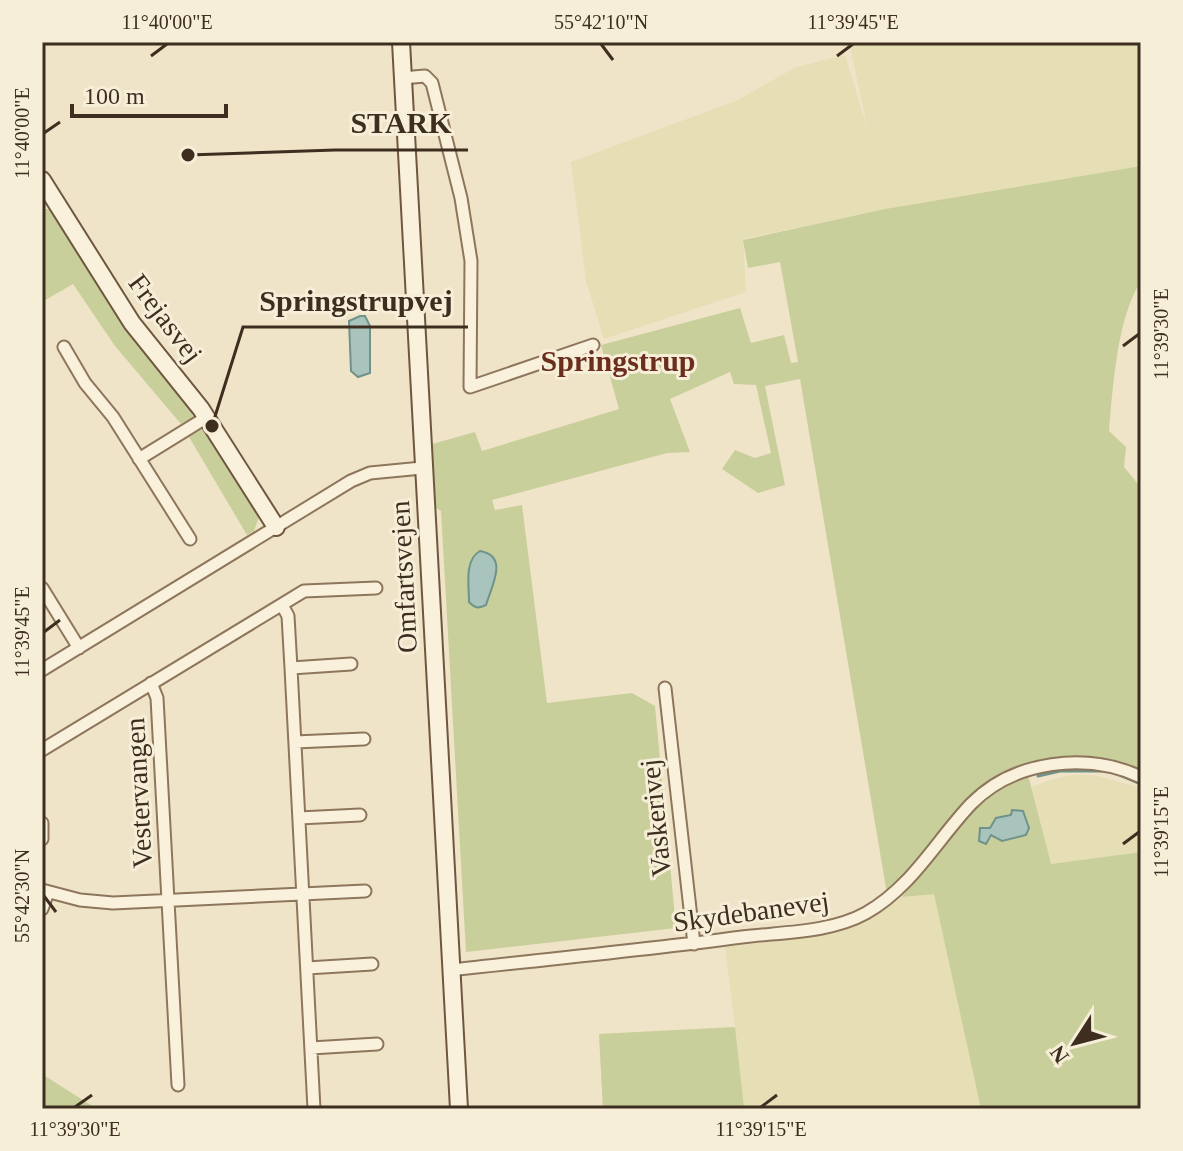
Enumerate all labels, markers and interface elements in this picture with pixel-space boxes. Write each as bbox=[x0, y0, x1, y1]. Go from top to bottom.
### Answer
text: 11°40'00"E bbox=[121, 11, 213, 33]
text: 55°42'10"N bbox=[554, 11, 648, 33]
text: 11°39'45"E bbox=[807, 11, 899, 33]
scale bar bbox=[72, 68, 226, 118]
text: 100 m bbox=[84, 83, 145, 109]
text: 11°40'00"E bbox=[11, 87, 33, 179]
callout: STARK bbox=[335, 96, 468, 150]
text: STARK bbox=[350, 106, 452, 139]
street label: Frejasvej bbox=[122, 268, 209, 369]
callout: Springstrupvej bbox=[243, 273, 468, 327]
text: Springstrupvej bbox=[259, 284, 453, 317]
text: 11°39'30"E bbox=[1150, 288, 1172, 380]
district label: Springstrup bbox=[540, 344, 696, 377]
street label: Omfartsvejen bbox=[384, 500, 423, 654]
text: 11°39'45"E bbox=[11, 586, 33, 678]
street label: Vestervangen bbox=[119, 717, 158, 869]
street label: Vaskerivej bbox=[634, 758, 677, 878]
text: 11°39'15"E bbox=[1150, 786, 1172, 878]
text: 55°42'30"N bbox=[11, 849, 33, 943]
street label: Skydebanevej bbox=[671, 885, 831, 938]
north arrow bbox=[1035, 1003, 1115, 1083]
text: N bbox=[1044, 1041, 1074, 1068]
text: 11°39'30"E bbox=[29, 1118, 121, 1140]
text: 11°39'15"E bbox=[715, 1118, 807, 1140]

